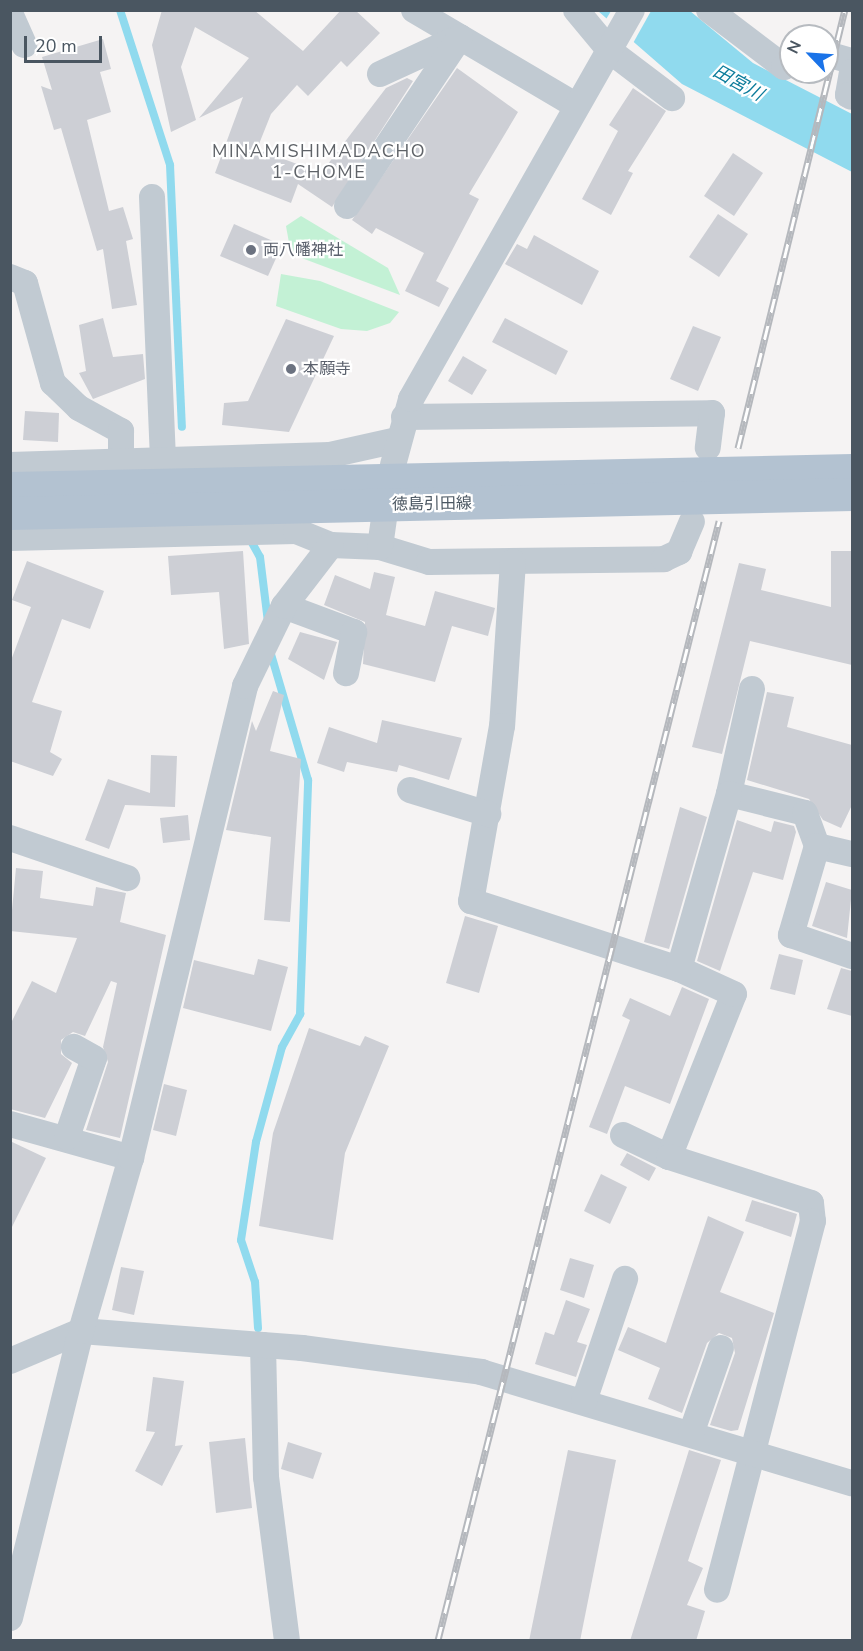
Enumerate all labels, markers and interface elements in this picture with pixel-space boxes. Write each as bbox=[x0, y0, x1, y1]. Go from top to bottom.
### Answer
scale bar bbox=[27, 24, 105, 62]
north arrow bbox=[779, 24, 839, 84]
text: 20 m bbox=[35, 34, 77, 58]
text: N bbox=[782, 37, 807, 57]
water label: 田宮川 bbox=[709, 60, 767, 106]
district label: MINAMISHIMADACHO 1-CHOME bbox=[212, 141, 426, 184]
place label: 両八幡神社 bbox=[263, 240, 343, 260]
marker: 両八幡神社 bbox=[244, 243, 258, 257]
place label: 本願寺 bbox=[303, 359, 351, 379]
marker: 本願寺 bbox=[284, 362, 298, 376]
street label: 徳島引田線 bbox=[392, 494, 472, 514]

